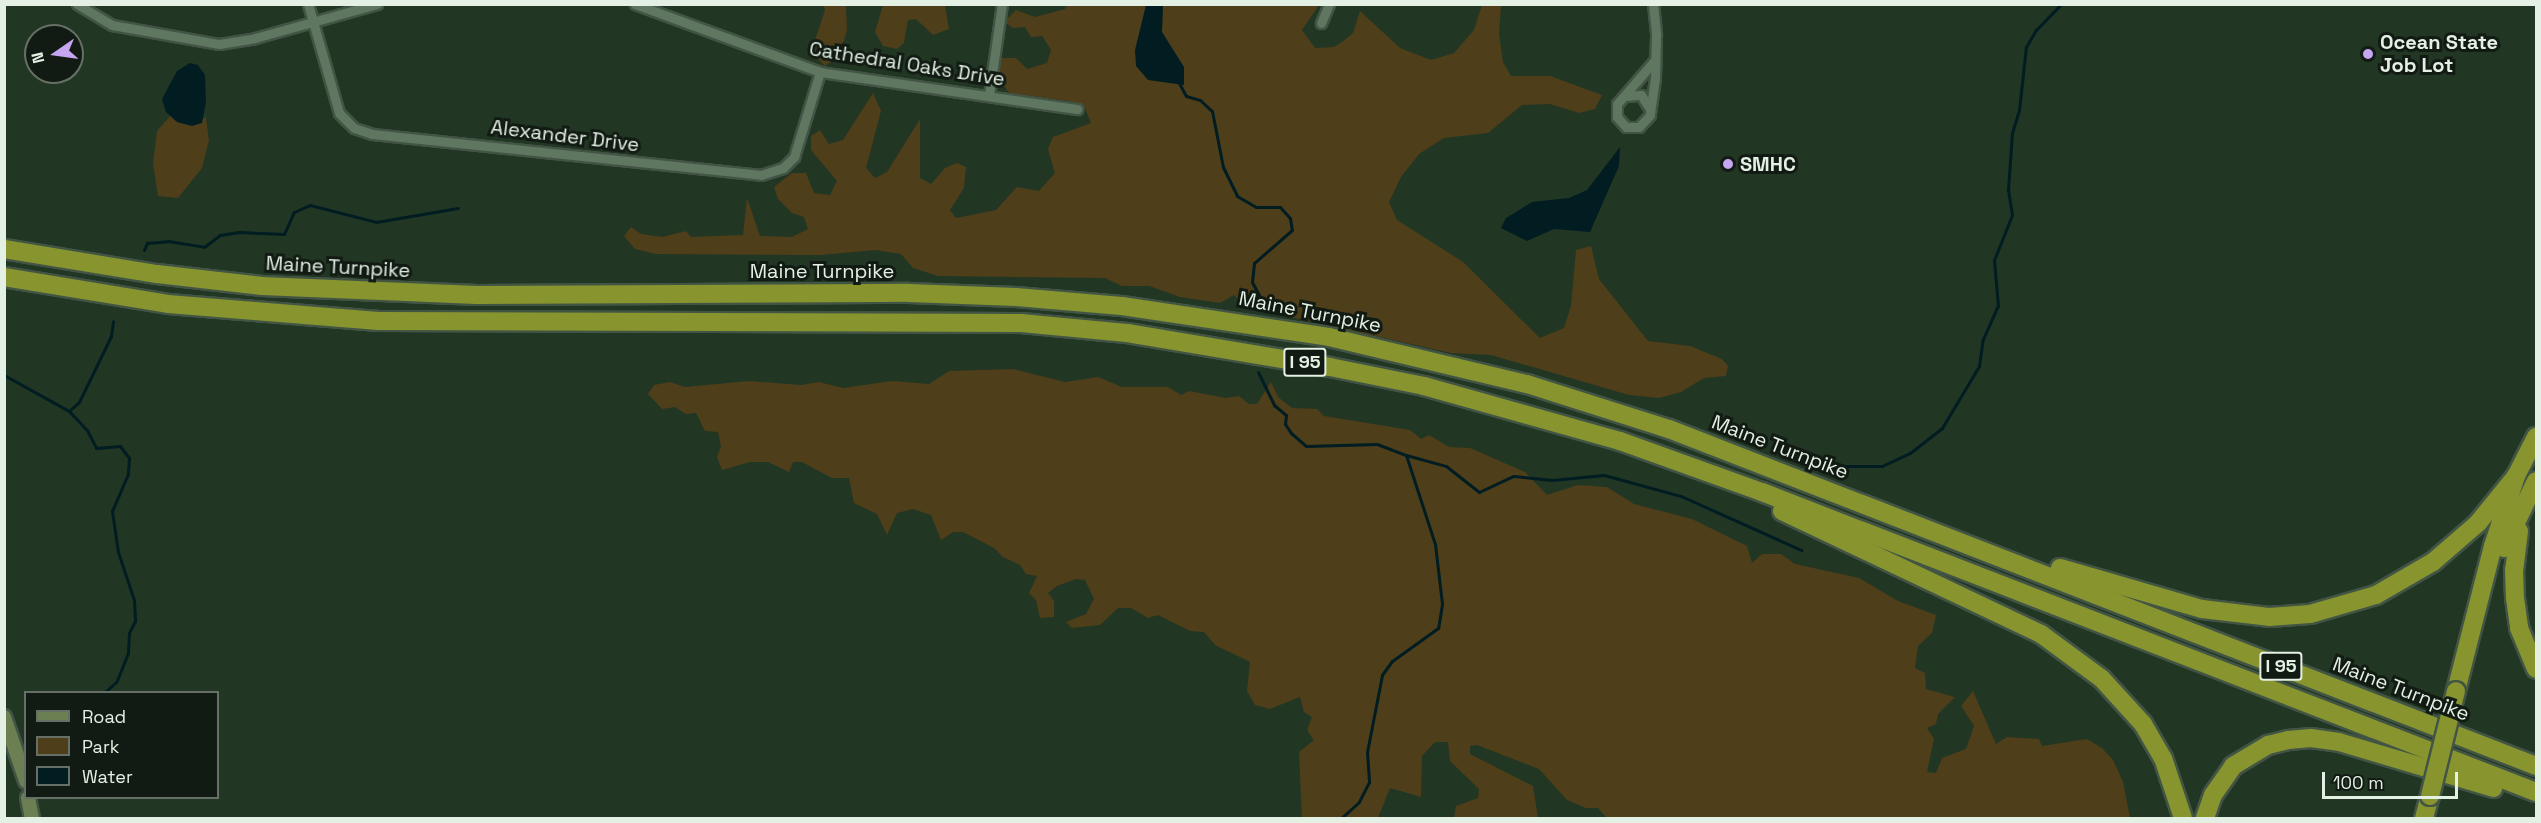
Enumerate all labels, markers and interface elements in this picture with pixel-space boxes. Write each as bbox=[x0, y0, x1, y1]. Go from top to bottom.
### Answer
north arrow bbox=[24, 24, 84, 84]
place label: Ocean State Job Lot bbox=[2380, 30, 2498, 77]
street label: Cathedral Oaks Drive bbox=[808, 37, 1006, 91]
marker: Ocean State Job Lot bbox=[2361, 47, 2375, 61]
text: N bbox=[26, 50, 49, 65]
street label: Alexander Drive bbox=[489, 115, 641, 157]
place label: SMHC bbox=[1740, 152, 1796, 176]
marker: SMHC bbox=[1721, 157, 1735, 171]
street label: Maine Turnpike bbox=[265, 251, 411, 283]
street label: Maine Turnpike bbox=[749, 259, 895, 283]
street label: Maine Turnpike bbox=[1237, 286, 1383, 338]
road number: I 95 bbox=[1282, 347, 1328, 377]
street label: Maine Turnpike bbox=[1708, 410, 1852, 484]
road number: I 95 bbox=[2258, 651, 2304, 681]
street label: Maine Turnpike bbox=[2329, 652, 2473, 726]
legend bbox=[24, 691, 219, 799]
text: Road bbox=[82, 705, 126, 728]
text: Park bbox=[82, 735, 119, 758]
scale bar bbox=[2325, 760, 2462, 798]
text: Water bbox=[82, 765, 133, 788]
text: 100 m bbox=[2333, 771, 2384, 794]

